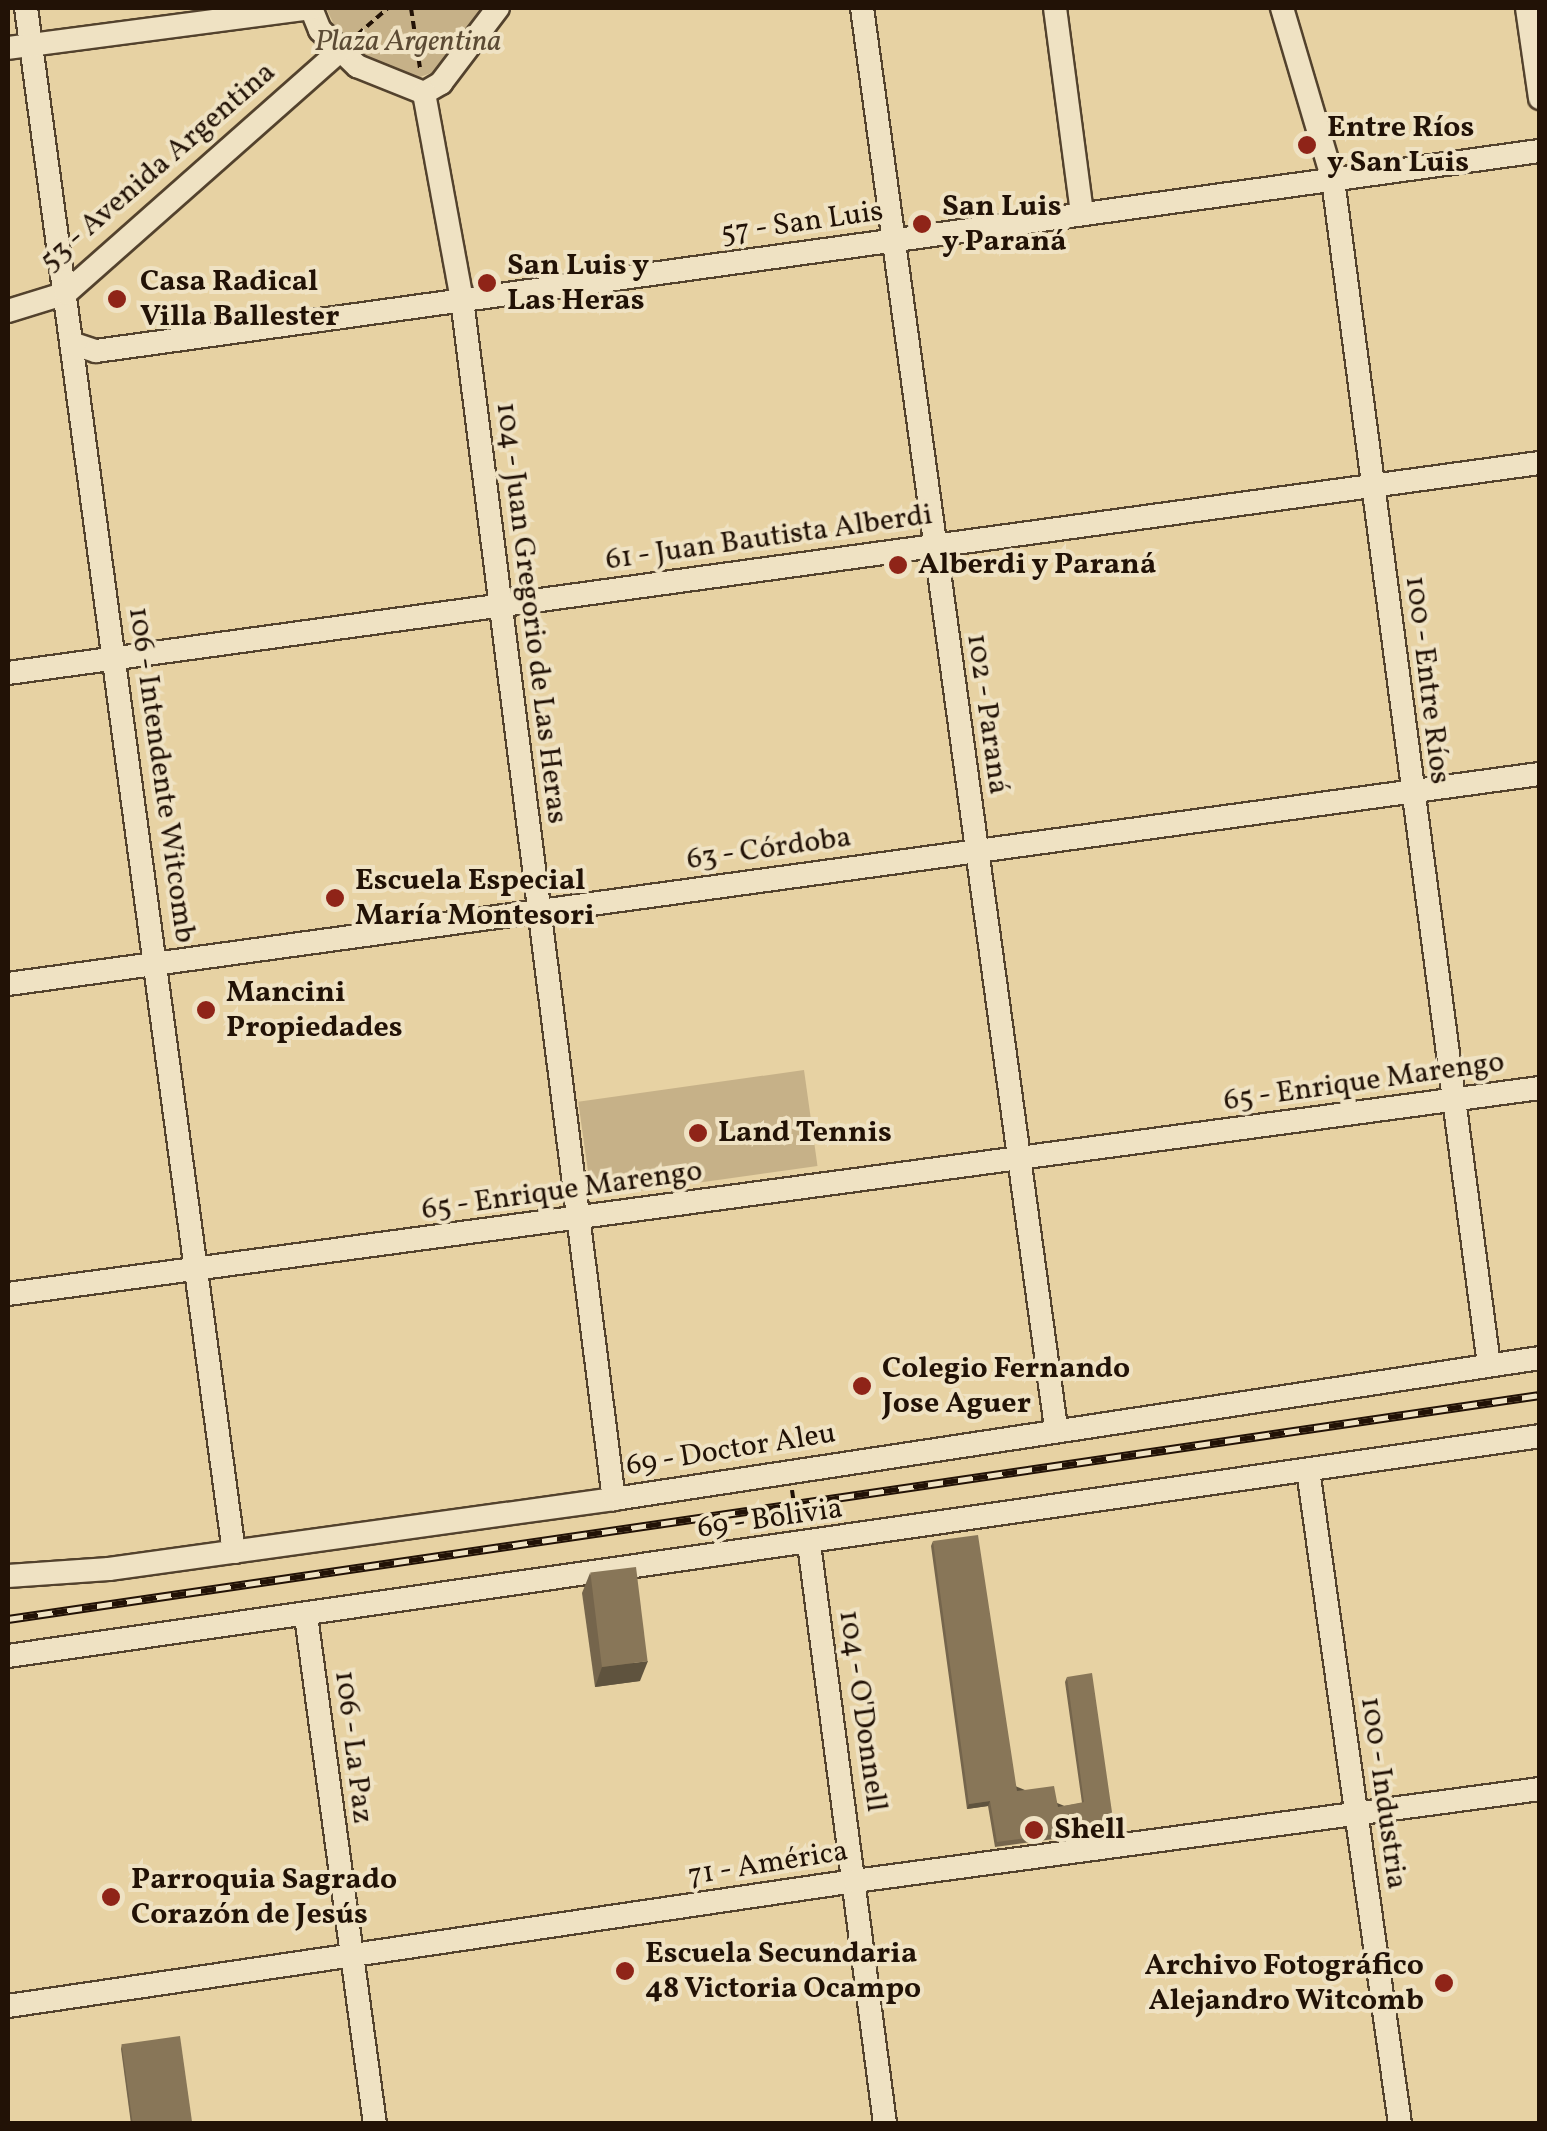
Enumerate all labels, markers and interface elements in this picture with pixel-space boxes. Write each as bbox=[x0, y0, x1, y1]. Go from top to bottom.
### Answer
park label: Plaza Argentina bbox=[315, 24, 501, 60]
street label: 53 - Avenida Argentina bbox=[32, 54, 284, 280]
place label: Entre Ríos y San Luis bbox=[1327, 110, 1474, 180]
marker: Entre Ríos y San Luis bbox=[1296, 134, 1318, 156]
place label: San Luis y Paraná bbox=[942, 189, 1067, 260]
street label: 57 - San Luis bbox=[718, 194, 886, 252]
marker: San Luis y Paraná bbox=[911, 213, 933, 235]
place label: San Luis y Las Heras bbox=[507, 248, 650, 318]
place label: Casa Radical Villa Ballester bbox=[140, 264, 339, 334]
marker: San Luis y Las Heras bbox=[476, 272, 498, 294]
marker: Casa Radical Villa Ballester bbox=[104, 286, 130, 312]
street label: 104 - Juan Gregorio de Las Heras bbox=[487, 400, 575, 826]
street label: 61 - Juan Bautista Alberdi bbox=[603, 497, 935, 579]
place label: Alberdi y Paraná bbox=[918, 547, 1157, 583]
marker: Alberdi y Paraná bbox=[887, 554, 909, 576]
street label: 100 - Entre Ríos bbox=[1396, 573, 1458, 787]
street label: 106 - Intendente Witcomb bbox=[119, 604, 203, 946]
street label: 102 - Paraná bbox=[958, 631, 1016, 797]
street label: 63 - Córdoba bbox=[684, 820, 854, 878]
place label: Escuela Especial María Montesori bbox=[355, 863, 595, 934]
marker: Escuela Especial María Montesori bbox=[324, 887, 346, 909]
place label: Mancini Propiedades bbox=[226, 975, 403, 1046]
marker: Mancini Propiedades bbox=[195, 999, 217, 1021]
street label: 65 - Enrique Marengo bbox=[1221, 1044, 1507, 1120]
place label: Land Tennis bbox=[718, 1115, 892, 1151]
marker: Land Tennis bbox=[687, 1122, 709, 1144]
street label: 65 - Enrique Marengo bbox=[419, 1153, 705, 1229]
place label: Colegio Fernando Jose Aguer bbox=[882, 1351, 1130, 1422]
marker: Colegio Fernando Jose Aguer bbox=[851, 1375, 873, 1397]
street label: 69 - Doctor Aleu bbox=[623, 1416, 839, 1484]
street label: 69 - Bolivia bbox=[694, 1491, 846, 1547]
street label: 104 - O'Donnell bbox=[830, 1607, 894, 1815]
street label: 106 - La Paz bbox=[326, 1668, 380, 1826]
street label: 100 - Industria bbox=[1352, 1694, 1414, 1892]
place label: Shell bbox=[1054, 1812, 1126, 1848]
marker: Shell bbox=[1023, 1819, 1045, 1841]
street label: 71 - América bbox=[685, 1834, 851, 1894]
place label: Parroquia Sagrado Corazón de Jesús bbox=[131, 1862, 397, 1932]
marker: Parroquia Sagrado Corazón de Jesús bbox=[100, 1886, 122, 1908]
place label: Escuela Secundaria 48 Victoria Ocampo bbox=[645, 1936, 922, 2006]
place label: Archivo Fotográfico Alejandro Witcomb bbox=[1144, 1948, 1424, 2018]
marker: Escuela Secundaria 48 Victoria Ocampo bbox=[614, 1960, 636, 1982]
marker: Archivo Fotográfico Alejandro Witcomb bbox=[1433, 1972, 1455, 1994]

